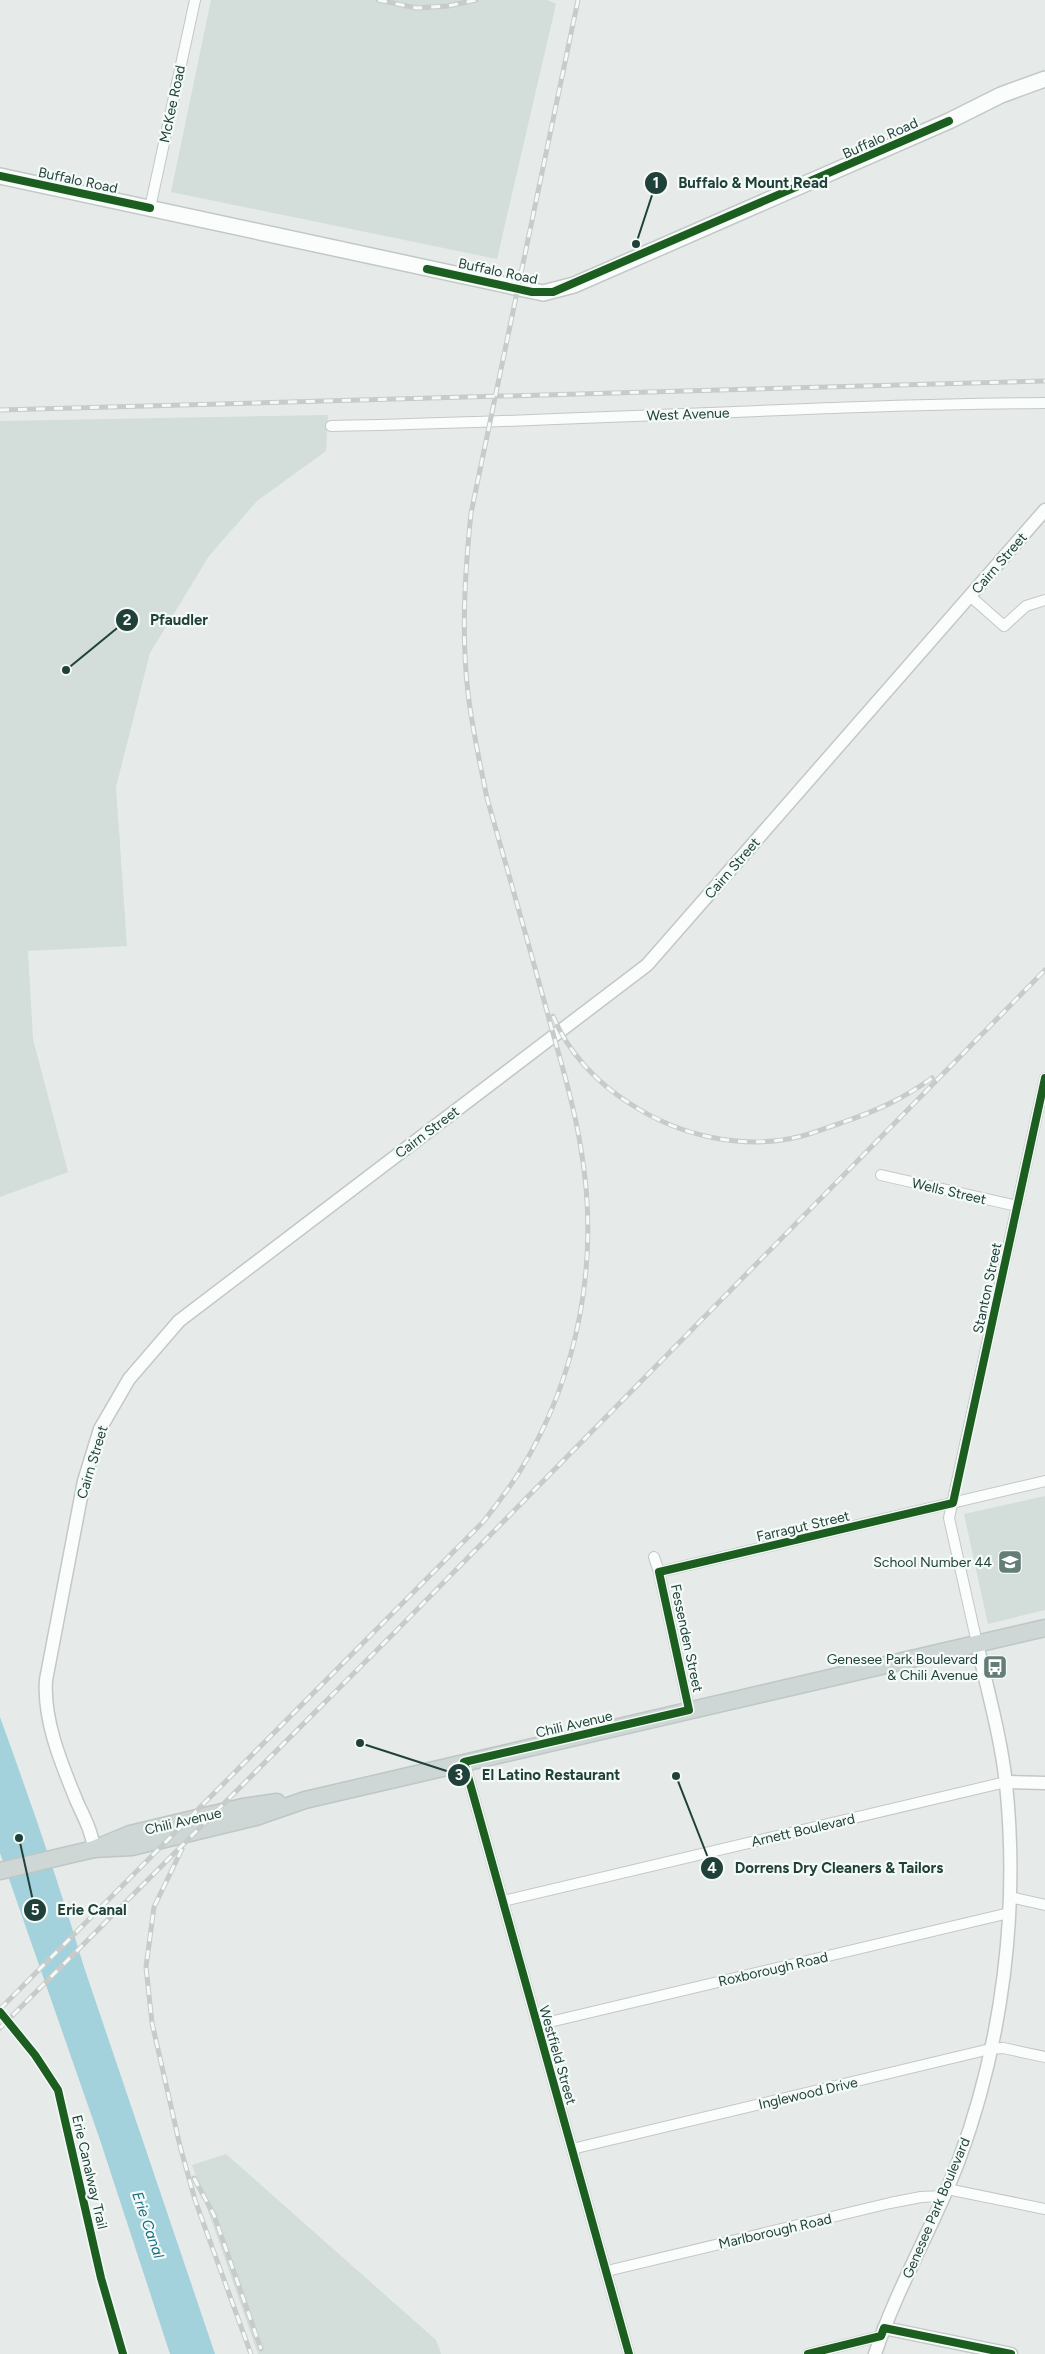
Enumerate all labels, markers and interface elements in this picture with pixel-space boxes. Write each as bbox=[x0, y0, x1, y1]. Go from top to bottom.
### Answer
street label: McKee Road bbox=[156, 64, 189, 144]
street label: Buffalo Road bbox=[840, 114, 921, 163]
street label: Buffalo Road bbox=[37, 164, 119, 197]
callout: Buffalo & Mount Read bbox=[643, 168, 838, 198]
text: 1 bbox=[653, 174, 659, 192]
text: Buffalo & Mount Read bbox=[678, 174, 828, 192]
street label: Buffalo Road bbox=[457, 255, 539, 288]
street label: West Avenue bbox=[646, 405, 730, 424]
street label: Cairn Street bbox=[968, 529, 1031, 597]
callout: Pfaudler bbox=[115, 605, 218, 635]
text: 2 bbox=[123, 611, 132, 629]
text: Pfaudler bbox=[150, 611, 208, 629]
street label: Cairn Street bbox=[701, 834, 764, 902]
street label: Cairn Street bbox=[392, 1103, 463, 1162]
street label: Wells Street bbox=[910, 1175, 988, 1208]
street label: Stanton Street bbox=[970, 1241, 1005, 1335]
street label: Cairn Street bbox=[73, 1423, 112, 1501]
street label: Farragut Street bbox=[755, 1507, 851, 1545]
school or university icon: School Number 44 bbox=[997, 1549, 1023, 1575]
place label: School Number 44 bbox=[873, 1554, 992, 1571]
street label: Fessenden Street bbox=[667, 1583, 706, 1694]
place label: Genesee Park Boulevard & Chili Avenue bbox=[827, 1651, 978, 1684]
bus stop icon: Genesee Park Boulevard & Chili Avenue bbox=[982, 1654, 1008, 1680]
street label: Chili Avenue bbox=[534, 1707, 615, 1742]
callout: El Latino Restaurant bbox=[447, 1760, 630, 1790]
text: 3 bbox=[455, 1766, 463, 1784]
text: El Latino Restaurant bbox=[482, 1766, 620, 1784]
street label: Chili Avenue bbox=[143, 1804, 224, 1839]
street label: Arnett Boulevard bbox=[750, 1810, 857, 1851]
callout: Dorrens Dry Cleaners & Tailors bbox=[700, 1853, 953, 1883]
text: 4 bbox=[707, 1859, 717, 1877]
text: Dorrens Dry Cleaners & Tailors bbox=[735, 1859, 943, 1877]
callout: Erie Canal bbox=[23, 1895, 137, 1925]
text: 5 bbox=[31, 1901, 40, 1919]
text: Erie Canal bbox=[57, 1901, 127, 1919]
street label: Roxborough Road bbox=[717, 1949, 830, 1990]
street label: Westfield Street bbox=[535, 2004, 580, 2107]
street label: Inglewood Drive bbox=[757, 2074, 860, 2113]
street label: Erie Canalway Trail bbox=[68, 2113, 111, 2231]
street label: Genesee Park Boulevard bbox=[899, 2135, 974, 2281]
water label: Erie Canal bbox=[128, 2189, 168, 2261]
street label: Marlborough Road bbox=[717, 2210, 833, 2253]

